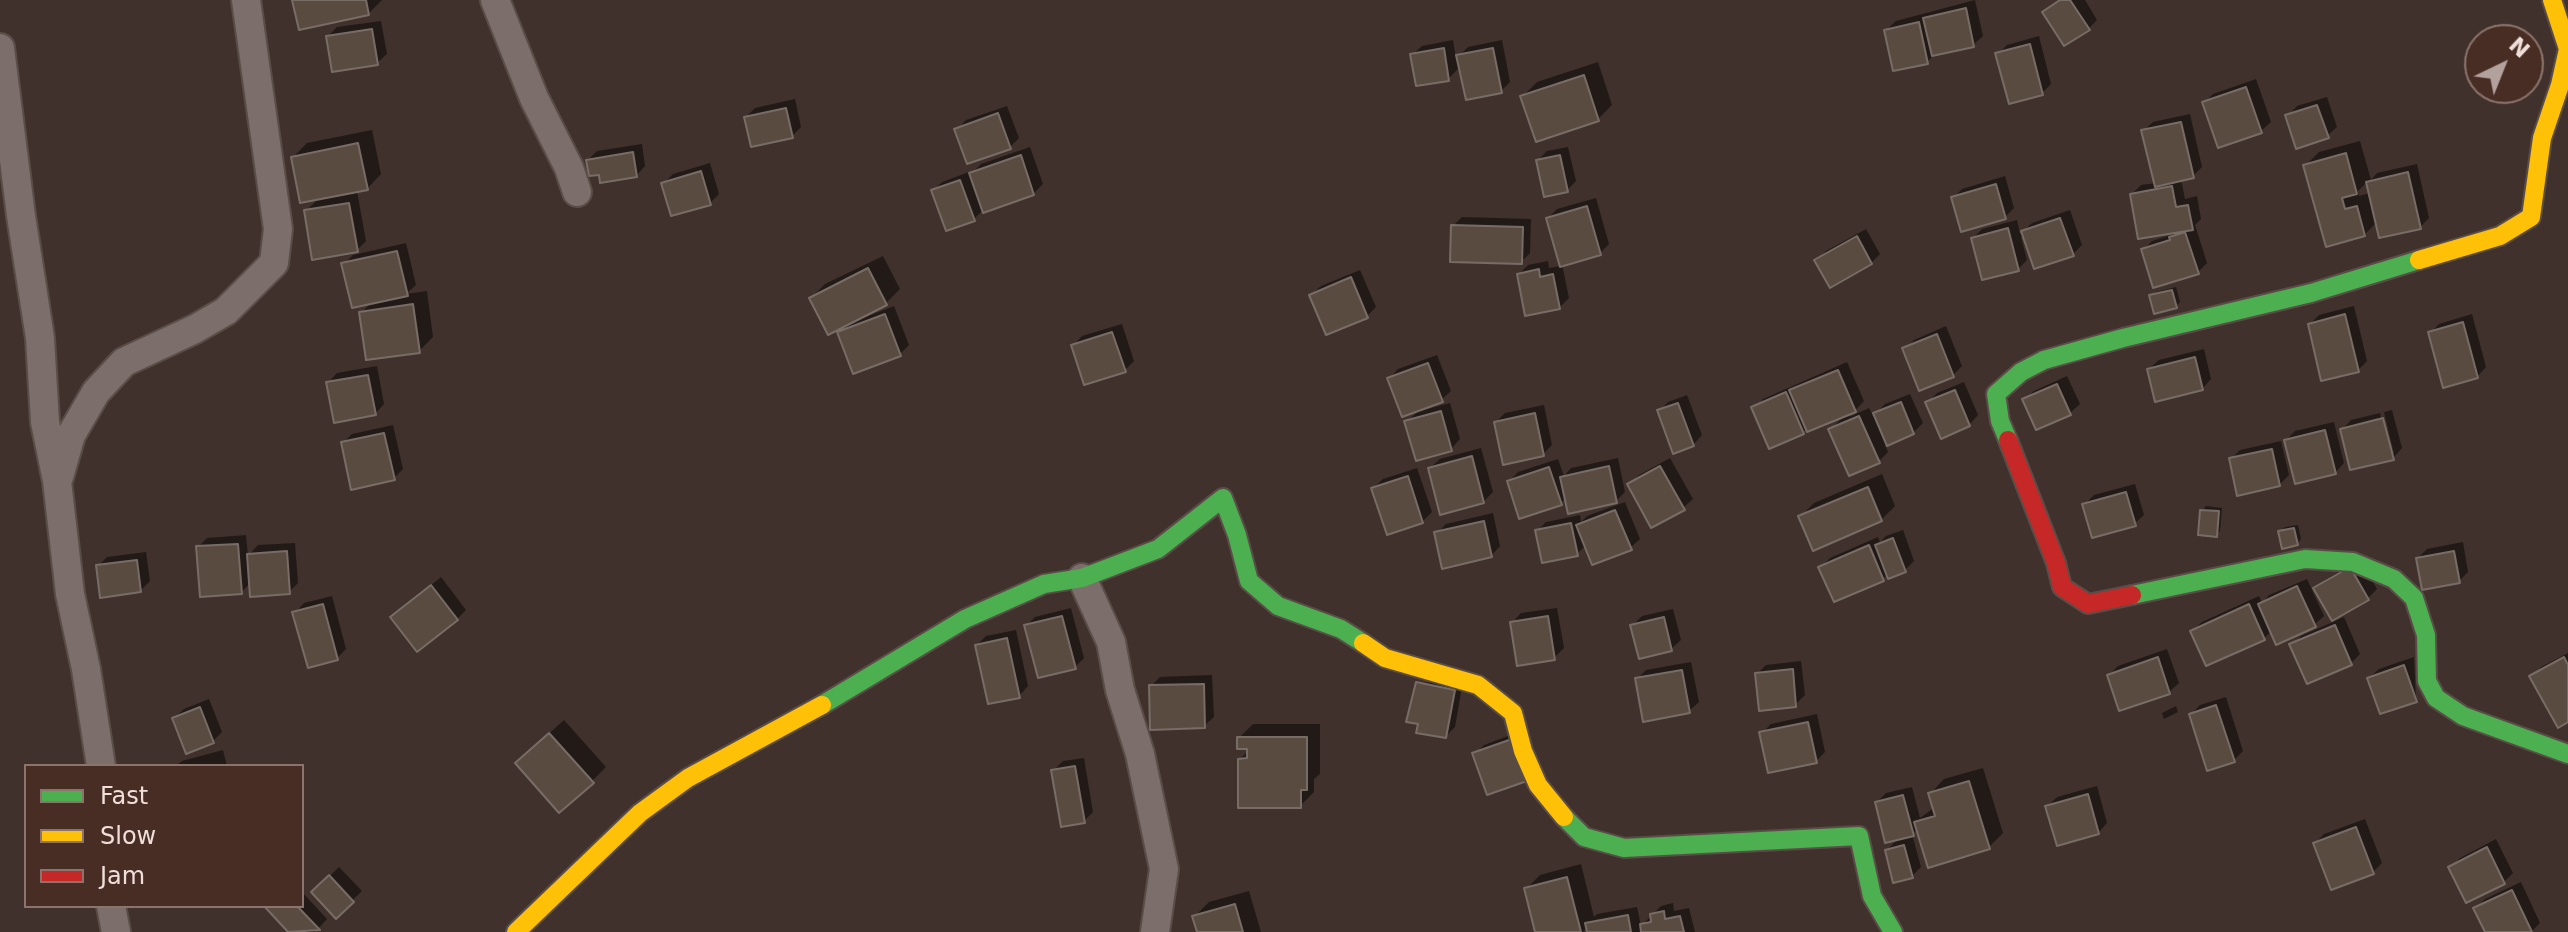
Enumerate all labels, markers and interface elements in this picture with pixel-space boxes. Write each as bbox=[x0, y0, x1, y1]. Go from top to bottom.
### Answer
north arrow bbox=[2464, 24, 2544, 104]
text: N bbox=[2504, 32, 2535, 63]
legend bbox=[24, 764, 304, 908]
text: Fast bbox=[100, 782, 148, 810]
text: Slow bbox=[100, 822, 156, 850]
text: Jam bbox=[100, 862, 145, 890]

